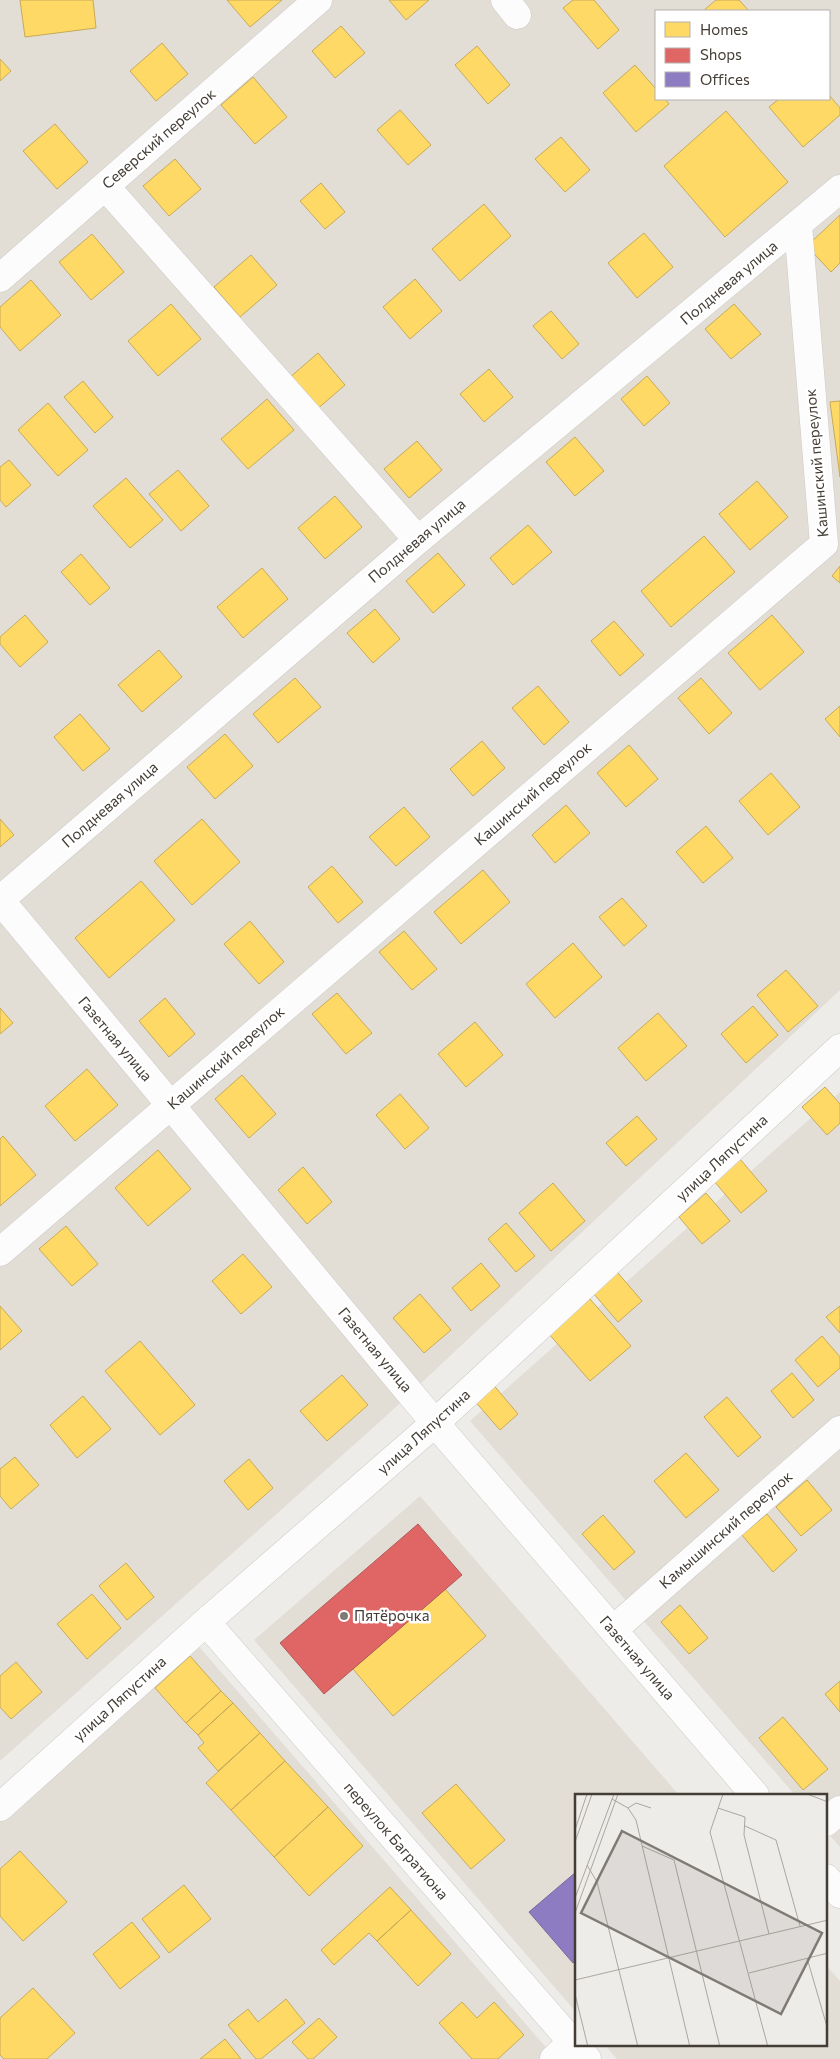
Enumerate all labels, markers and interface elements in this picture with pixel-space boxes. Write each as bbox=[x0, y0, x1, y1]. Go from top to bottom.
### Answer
legend bbox=[655, 10, 830, 100]
text: Homes bbox=[700, 20, 748, 38]
text: Shops bbox=[700, 45, 742, 63]
text: Offices bbox=[700, 70, 750, 88]
street label: Северский переулок bbox=[98, 84, 219, 192]
street label: Полдневая улица bbox=[676, 236, 781, 328]
street label: Кашинский переулок bbox=[801, 388, 831, 538]
street label: Полдневая улица bbox=[364, 494, 469, 586]
street label: Кашинский переулок bbox=[470, 738, 594, 849]
street label: Полдневая улица bbox=[58, 758, 161, 851]
street label: Газетная улица bbox=[75, 992, 157, 1084]
street label: Кашинский переулок bbox=[163, 1002, 287, 1113]
street label: улица Ляпустина bbox=[672, 1110, 771, 1204]
street label: Газетная улица bbox=[335, 1303, 417, 1395]
street label: улица Ляпустина bbox=[373, 1385, 473, 1478]
street label: Камышинский переулок bbox=[655, 1467, 796, 1592]
place label: Пятёрочка bbox=[354, 1606, 429, 1624]
marker: Пятёрочка bbox=[338, 1610, 350, 1622]
street label: Газетная улица bbox=[596, 1612, 679, 1703]
street label: улица Ляпустина bbox=[69, 1652, 169, 1745]
street label: переулок Багратиона bbox=[341, 1778, 453, 1903]
inset map bbox=[575, 1794, 828, 2046]

